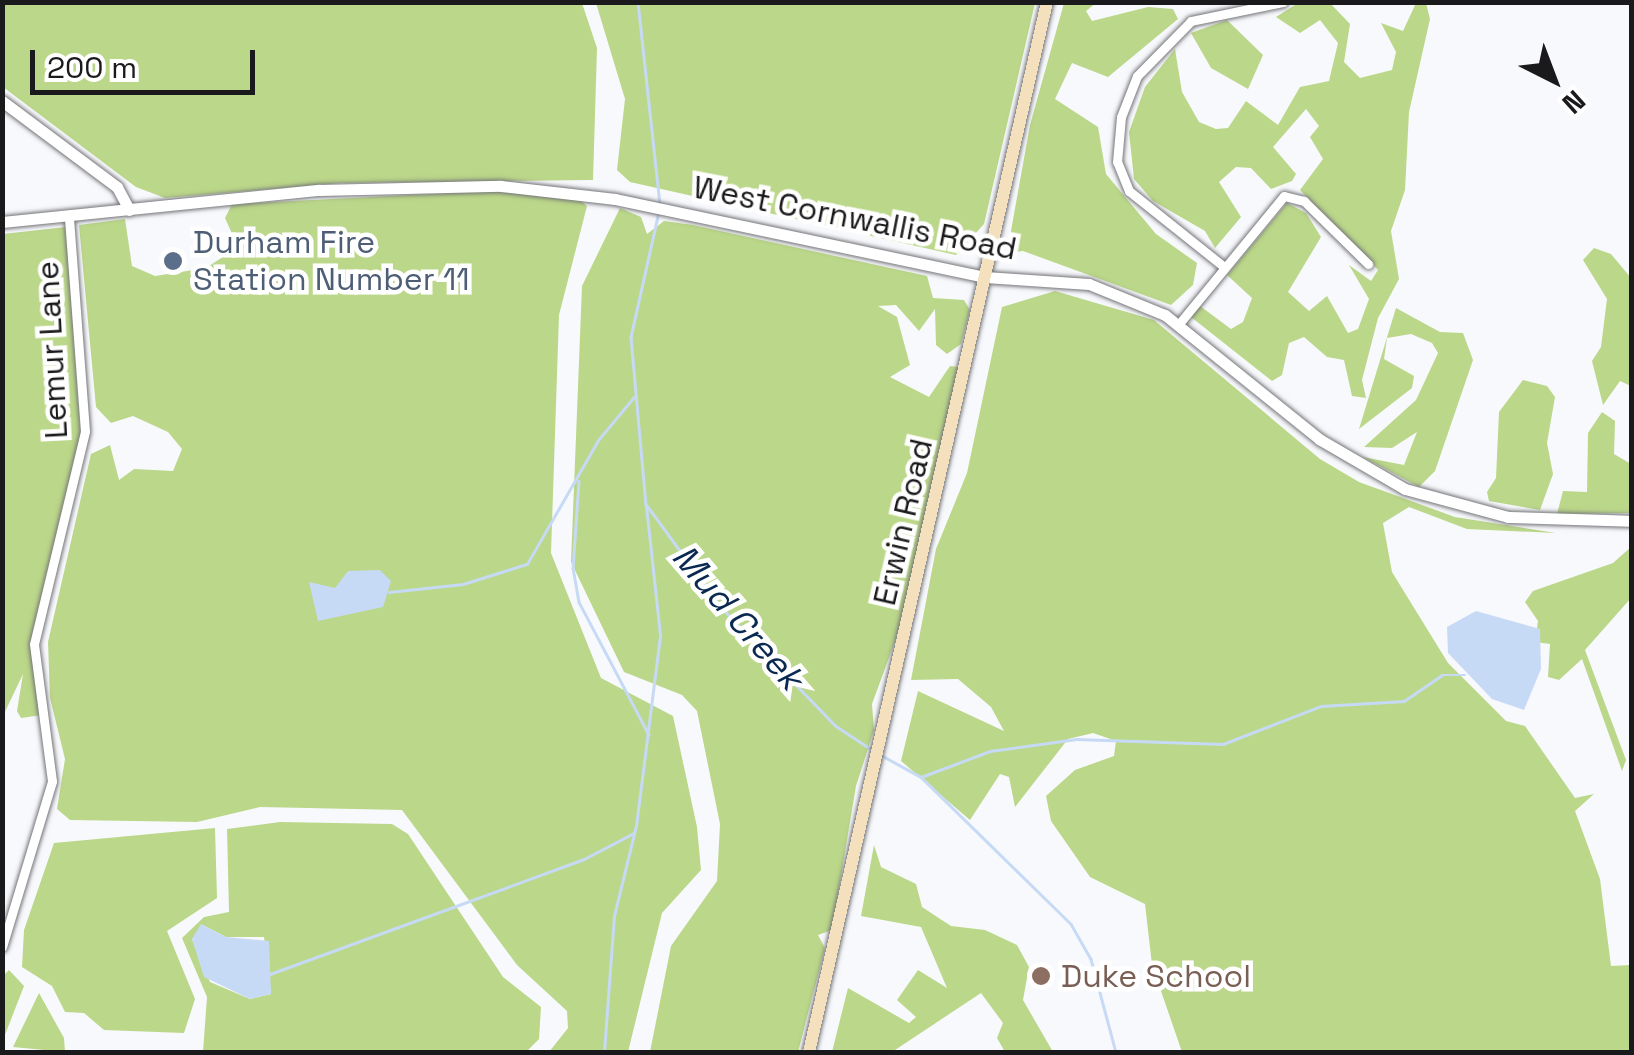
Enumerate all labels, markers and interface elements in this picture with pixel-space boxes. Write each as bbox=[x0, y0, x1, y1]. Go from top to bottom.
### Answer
scale bar bbox=[35, 30, 260, 92]
north arrow bbox=[1504, 30, 1604, 130]
text: 200 m bbox=[47, 48, 137, 87]
text: N bbox=[1555, 83, 1593, 122]
street label: West Cornwallis Road bbox=[690, 168, 1020, 268]
place label: Durham Fire Station Number 11 bbox=[193, 224, 470, 299]
marker: Durham Fire Station Number 11 bbox=[162, 250, 184, 272]
street label: Lemur Lane bbox=[28, 260, 76, 440]
street label: Erwin Road bbox=[865, 435, 941, 609]
water label: Mud Creek bbox=[664, 536, 812, 698]
place label: Duke School bbox=[1061, 957, 1251, 995]
marker: Duke School bbox=[1030, 965, 1052, 987]

